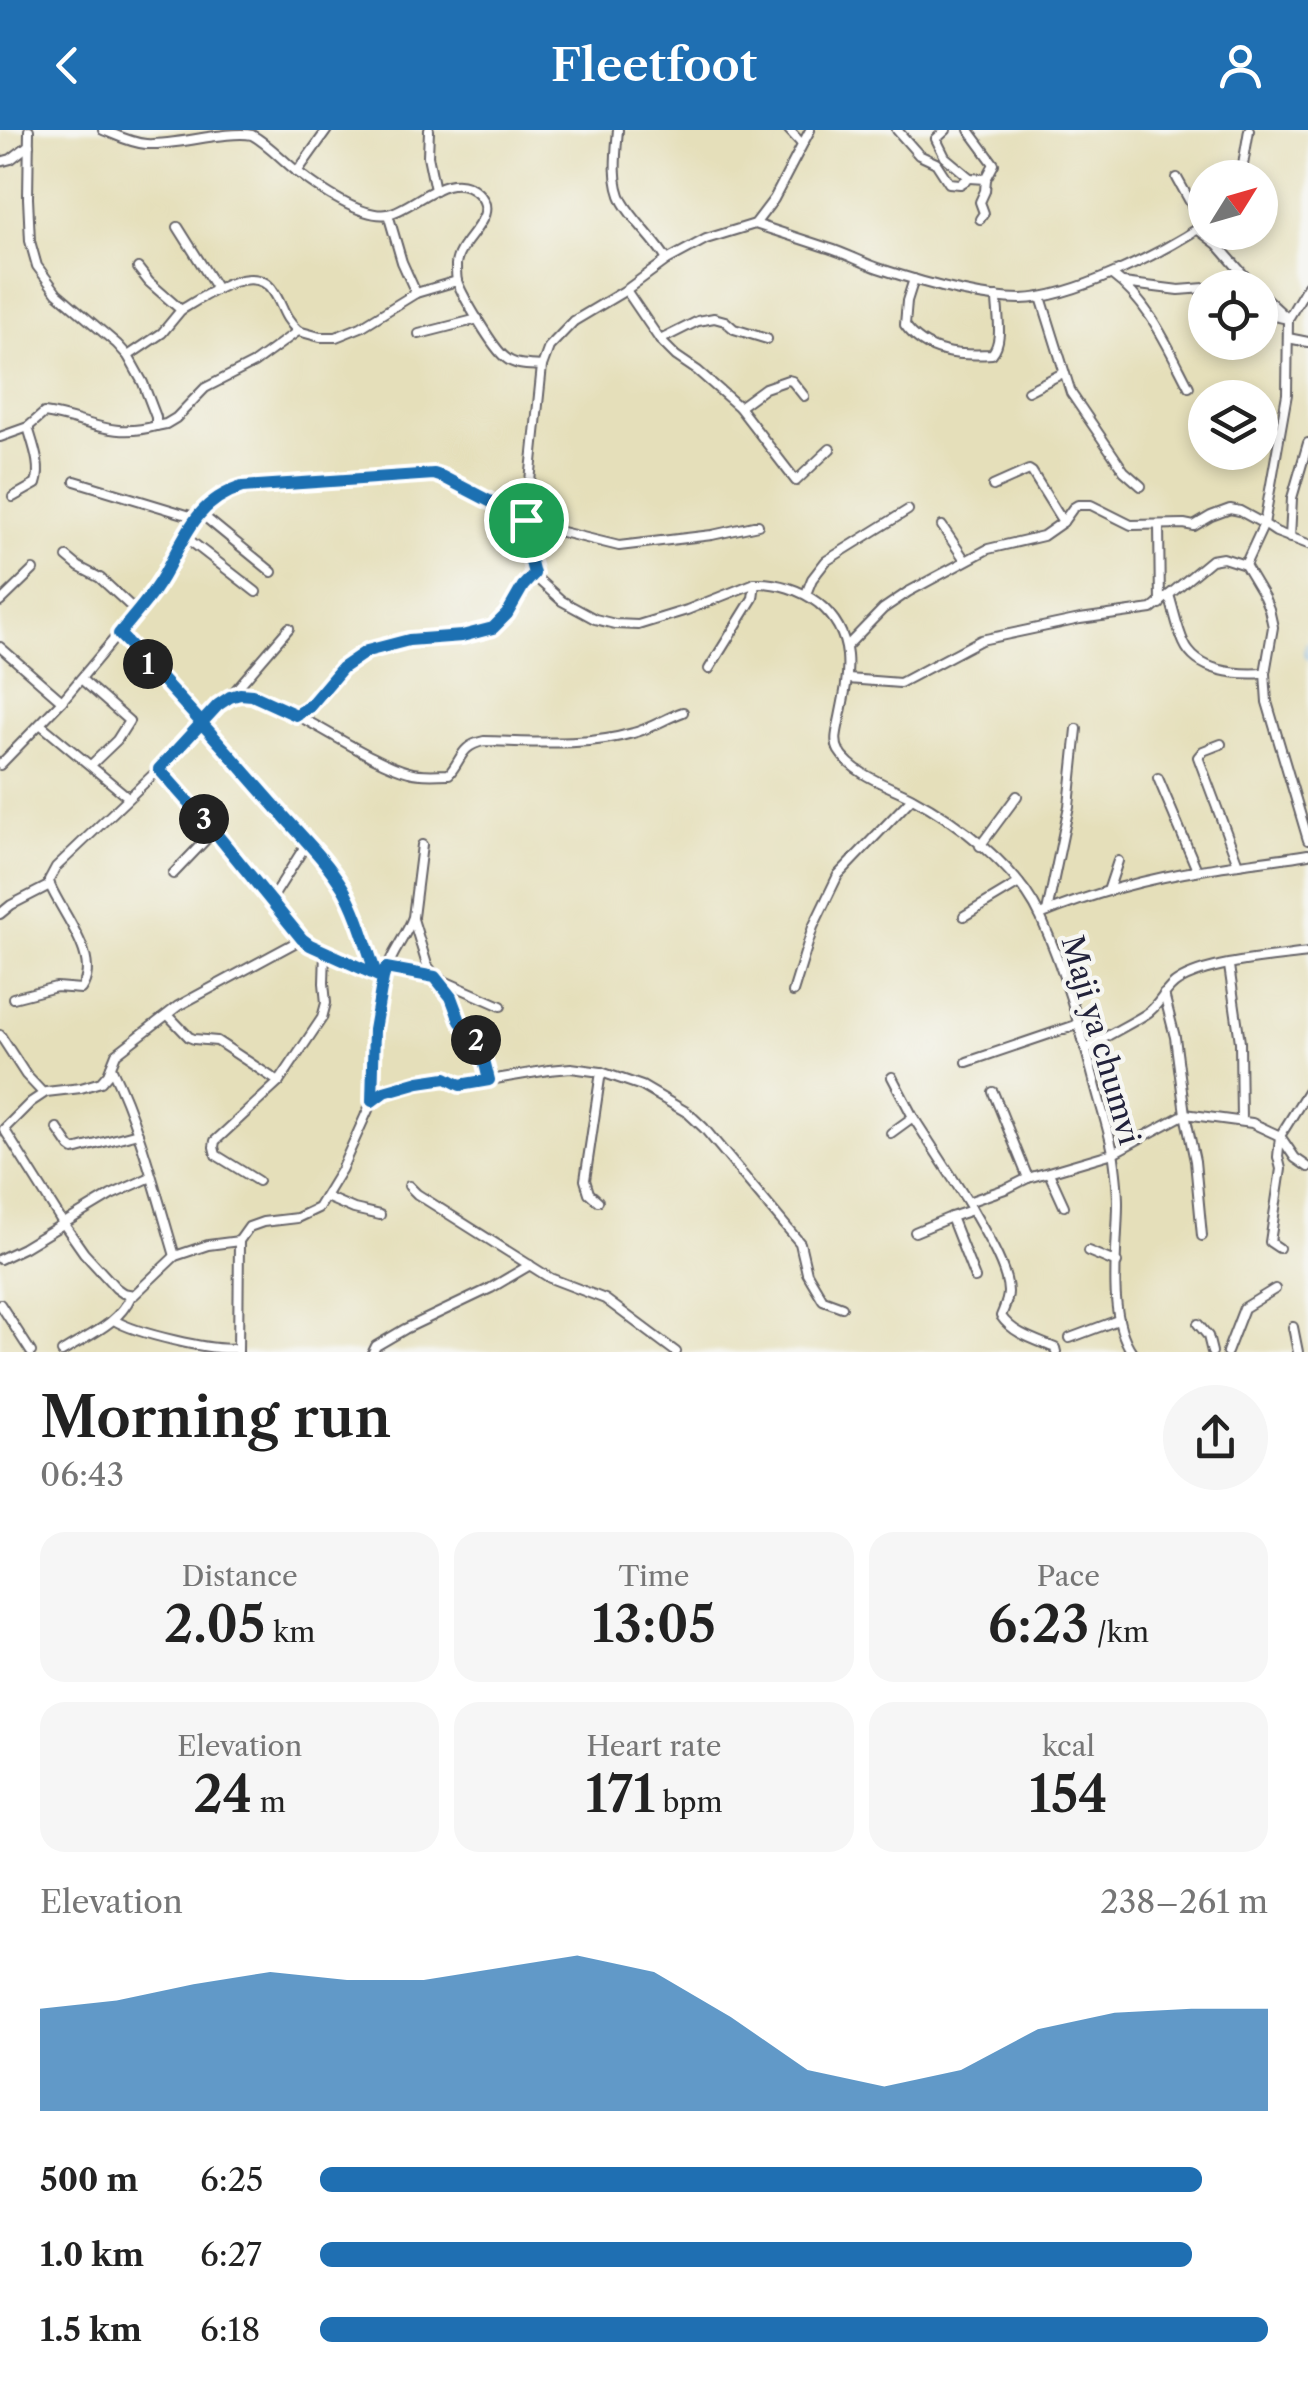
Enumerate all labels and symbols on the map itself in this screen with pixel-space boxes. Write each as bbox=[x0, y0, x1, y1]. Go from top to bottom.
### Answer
north arrow bbox=[1188, 160, 1278, 250]
pin bbox=[484, 478, 569, 563]
pin: 1 bbox=[123, 639, 173, 689]
pin: 3 bbox=[179, 794, 229, 844]
street label: Maji ya chumvi bbox=[1054, 931, 1148, 1149]
pin: 2 bbox=[451, 1015, 501, 1065]

